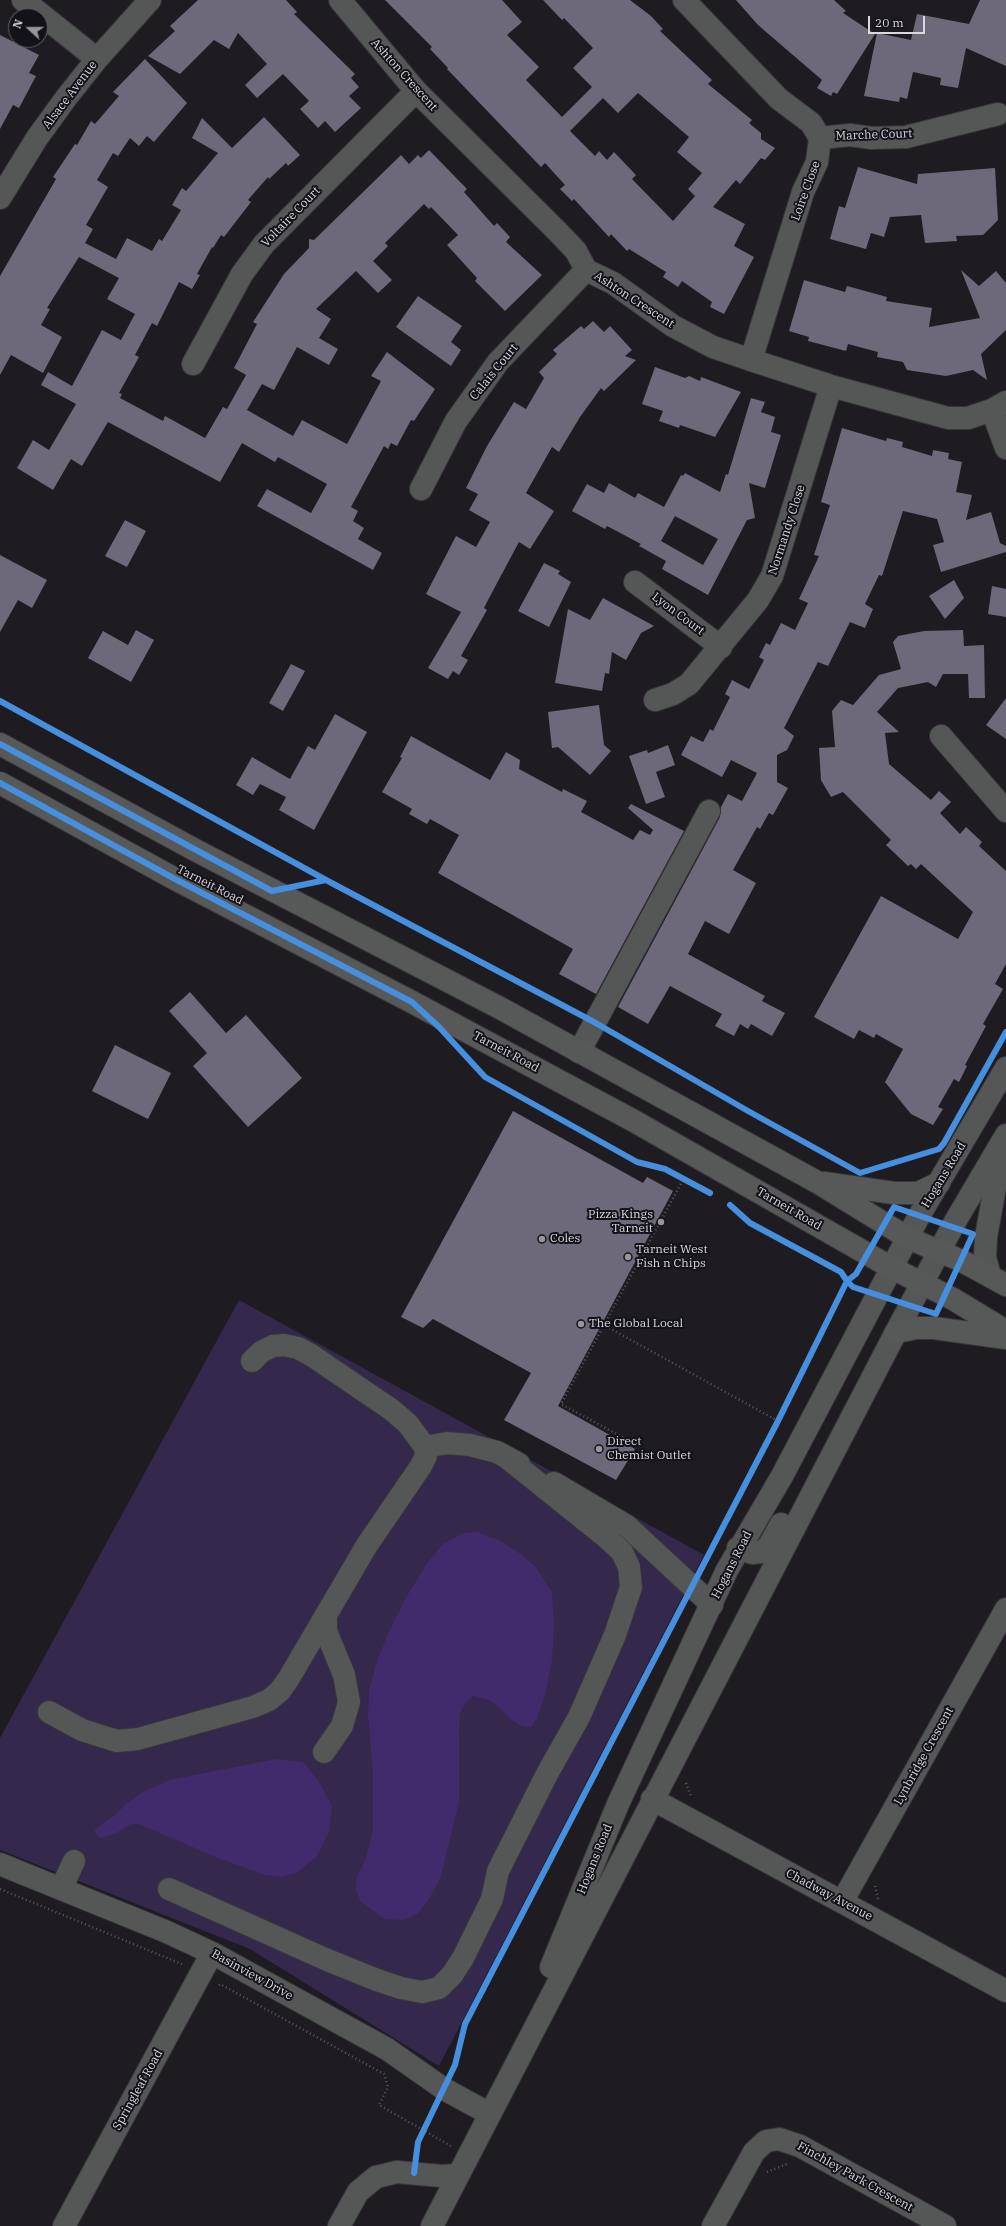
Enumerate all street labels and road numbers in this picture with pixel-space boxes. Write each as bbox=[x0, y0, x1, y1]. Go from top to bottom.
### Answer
street label: Ashton Crescent bbox=[368, 36, 440, 114]
street label: Alsace Avenue bbox=[40, 58, 100, 132]
street label: Marche Court bbox=[835, 126, 913, 144]
street label: Loire Close bbox=[789, 159, 823, 223]
street label: Voltaire Court bbox=[259, 184, 323, 250]
street label: Ashton Crescent bbox=[591, 269, 677, 331]
street label: Calais Court bbox=[467, 341, 521, 403]
street label: Normandy Close bbox=[766, 483, 808, 577]
street label: Lyon Court bbox=[649, 590, 707, 638]
street label: Tarneit Road bbox=[174, 862, 246, 908]
street label: Tarneit Road bbox=[471, 1029, 541, 1075]
street label: Hogans Road bbox=[919, 1139, 969, 1211]
street label: Tarneit Road bbox=[754, 1185, 824, 1233]
street label: Hogans Road bbox=[709, 1529, 755, 1601]
street label: Lynbridge Crescent bbox=[891, 1705, 957, 1807]
street label: Hogans Road bbox=[574, 1822, 616, 1896]
street label: Chadway Avenue bbox=[783, 1866, 875, 1924]
street label: Basinview Drive bbox=[209, 1947, 295, 2003]
street label: Springleaf Road bbox=[110, 2047, 166, 2133]
street label: Finchley Park Crescent bbox=[795, 2139, 915, 2215]

